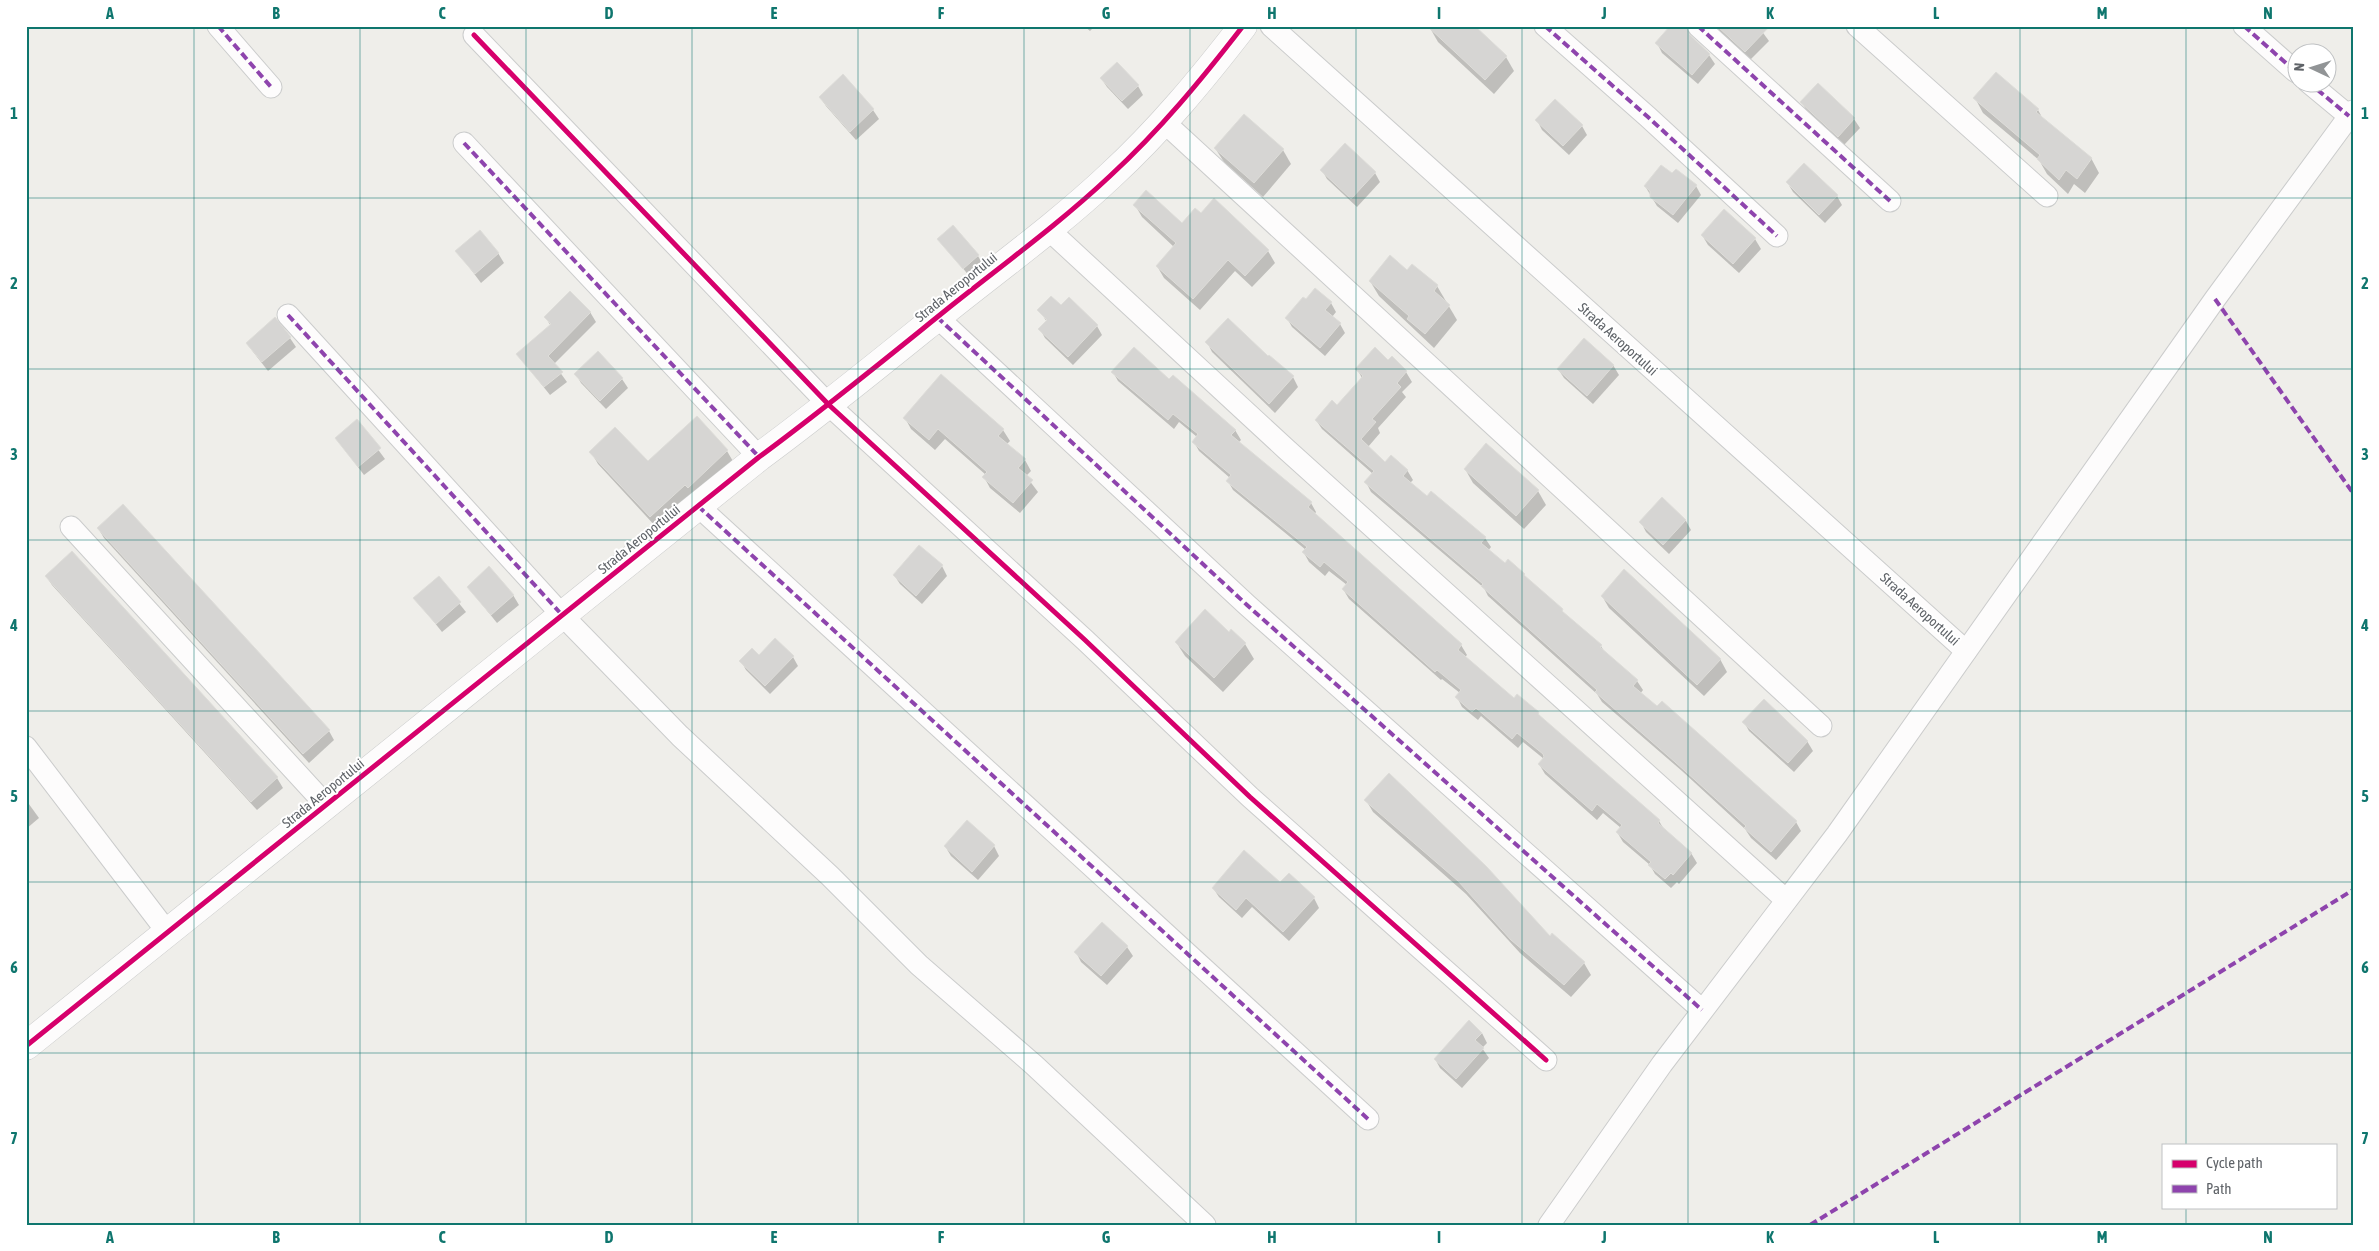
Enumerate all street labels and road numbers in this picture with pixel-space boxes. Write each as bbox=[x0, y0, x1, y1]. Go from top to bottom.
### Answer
street label: Strada Aeroportului bbox=[912, 249, 1000, 325]
street label: Strada Aeroportului bbox=[1575, 299, 1661, 379]
street label: Strada Aeroportului bbox=[595, 501, 683, 577]
street label: Strada Aeroportului bbox=[1877, 569, 1963, 649]
street label: Strada Aeroportului bbox=[279, 755, 367, 831]

